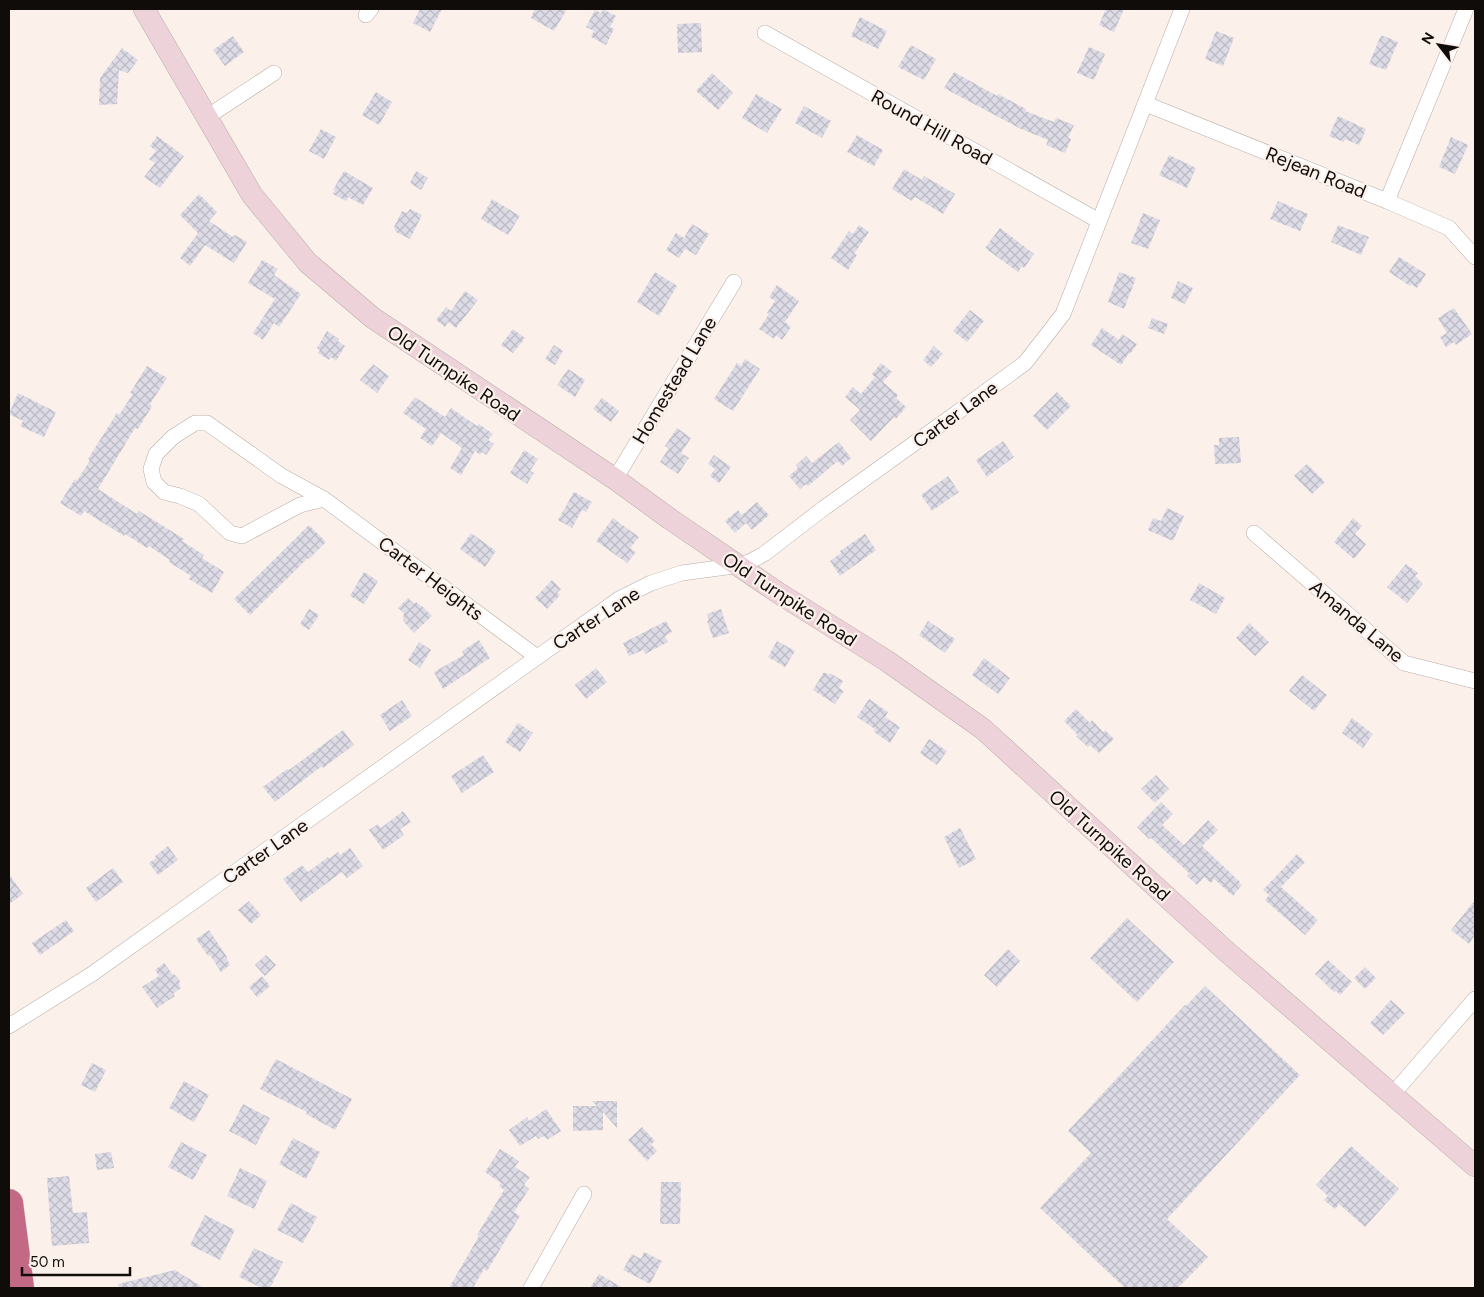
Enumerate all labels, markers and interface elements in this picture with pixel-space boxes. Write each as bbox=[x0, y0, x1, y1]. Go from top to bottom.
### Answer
north arrow bbox=[1414, 20, 1464, 70]
text: N bbox=[1418, 30, 1438, 48]
street label: Round Hill Road bbox=[867, 85, 997, 170]
street label: Rejean Road bbox=[1262, 142, 1369, 203]
street label: Homestead Lane bbox=[627, 313, 721, 448]
street label: Old Turnpike Road bbox=[383, 320, 525, 426]
street label: Carter Lane bbox=[908, 376, 1002, 453]
street label: Carter Heights bbox=[374, 532, 488, 625]
street label: Old Turnpike Road bbox=[718, 547, 861, 651]
street label: Amanda Lane bbox=[1305, 575, 1408, 667]
street label: Carter Lane bbox=[549, 582, 644, 655]
street label: Old Turnpike Road bbox=[1044, 785, 1175, 906]
street label: Carter Lane bbox=[218, 814, 312, 889]
scale bar bbox=[22, 1244, 130, 1276]
text: 50 m bbox=[30, 1253, 65, 1271]

